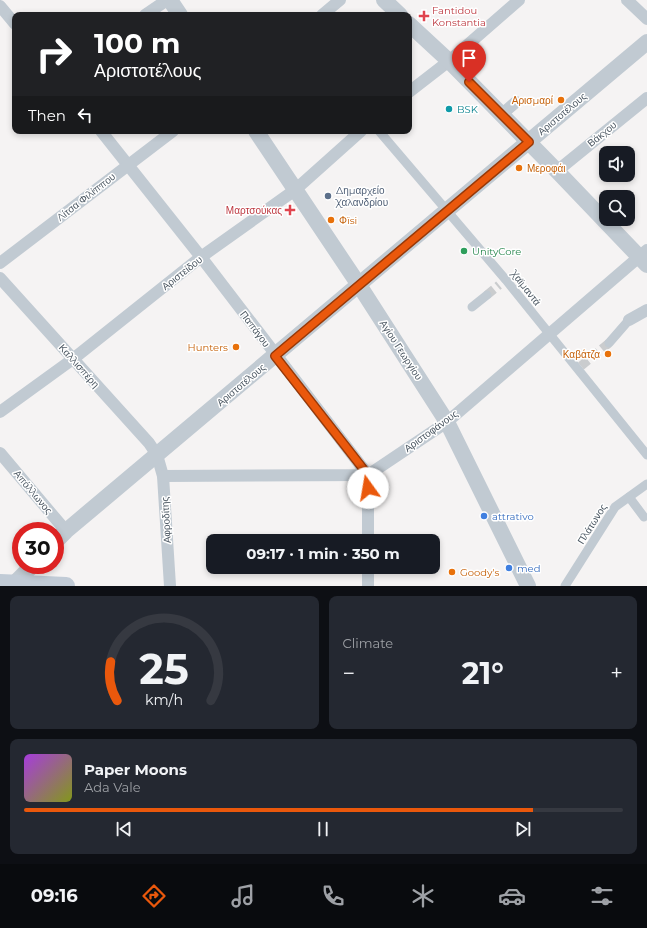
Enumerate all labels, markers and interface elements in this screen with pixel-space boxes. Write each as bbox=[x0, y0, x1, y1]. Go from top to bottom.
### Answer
place label: Fantidou Konstantia bbox=[432, 4, 486, 29]
marker: Fantidou Konstantia bbox=[419, 11, 429, 21]
text: 100 m bbox=[94, 26, 180, 60]
icon: right bbox=[28, 28, 80, 80]
pin bbox=[452, 41, 486, 82]
icon: arrive bbox=[458, 47, 480, 69]
text: Αριστοτέλους bbox=[94, 60, 201, 82]
street label: Αριστοτέλους bbox=[535, 90, 589, 138]
place label: Αρισμαρί bbox=[512, 94, 554, 107]
marker: Αρισμαρί bbox=[556, 95, 566, 105]
place label: BSK bbox=[457, 103, 479, 116]
icon: left bbox=[74, 104, 96, 126]
marker: BSK bbox=[444, 104, 454, 114]
text: Then bbox=[28, 106, 66, 125]
street label: Βάκχου bbox=[585, 118, 619, 150]
map controls bbox=[599, 146, 635, 226]
button: sound bbox=[599, 146, 635, 182]
place label: Μεροφάι bbox=[527, 162, 566, 175]
marker: Μεροφάι bbox=[514, 163, 524, 173]
street label: Λίτσα Φιλίππου bbox=[54, 170, 118, 224]
place label: Δημαρχείο Χαλανδρίου bbox=[334, 184, 388, 209]
button: search bbox=[599, 190, 635, 226]
marker: Δημαρχείο Χαλανδρίου bbox=[323, 191, 333, 201]
place label: Μαρτσούκας bbox=[226, 204, 282, 217]
marker: Μαρτσούκας bbox=[285, 205, 295, 215]
place label: Φïsi bbox=[339, 214, 357, 227]
marker: Φïsi bbox=[326, 215, 336, 225]
place label: UnityCore bbox=[472, 245, 521, 258]
marker: UnityCore bbox=[459, 246, 469, 256]
street label: Αριστείδου bbox=[159, 253, 205, 293]
street label: Χαϊμαντά bbox=[507, 266, 544, 308]
street label: Παπάγου bbox=[237, 308, 273, 350]
street label: Αγίου Γεωργίου bbox=[377, 317, 425, 383]
street label: Καλλισπέρη bbox=[56, 341, 102, 391]
place label: Hunters bbox=[188, 341, 228, 354]
marker: Hunters bbox=[231, 342, 241, 352]
place label: Καβάτζα bbox=[563, 348, 600, 361]
marker: Καβάτζα bbox=[603, 349, 613, 359]
street label: Αριστοτέλους bbox=[214, 361, 268, 409]
street label: Αριστοφάνους bbox=[402, 407, 461, 455]
street label: Απόλλωνος bbox=[11, 467, 55, 517]
position arrow bbox=[347, 467, 389, 509]
street label: Αφροδίτης bbox=[158, 496, 174, 544]
street label: Πλάτωνος bbox=[574, 501, 610, 547]
place label: attrativo bbox=[492, 510, 534, 523]
marker: attrativo bbox=[479, 511, 489, 521]
speed limit sign: 30 bbox=[12, 522, 64, 574]
text: 09:17 · 1 min · 350 m bbox=[246, 544, 400, 563]
place label: med bbox=[517, 562, 540, 575]
marker: med bbox=[504, 563, 514, 573]
place label: Goody's bbox=[460, 566, 499, 579]
marker: Goody's bbox=[447, 567, 457, 577]
text: Climate bbox=[343, 635, 393, 651]
text: 25 bbox=[140, 643, 189, 693]
text: 21° bbox=[462, 655, 504, 692]
text: − bbox=[343, 660, 355, 687]
text: + bbox=[610, 660, 623, 687]
text: km/h bbox=[145, 690, 183, 708]
text: Paper Moons bbox=[84, 760, 187, 779]
text: Ada Vale bbox=[84, 779, 141, 795]
icon: previous bbox=[113, 818, 135, 840]
icon: pause bbox=[312, 818, 334, 840]
icon: next bbox=[512, 818, 534, 840]
icon: directions bbox=[140, 882, 168, 910]
icon: music bbox=[229, 882, 257, 910]
icon: phone bbox=[319, 882, 347, 910]
icon: climate bbox=[409, 882, 437, 910]
icon: car bbox=[498, 882, 526, 910]
icon: filters bbox=[588, 882, 616, 910]
text: 09:16 bbox=[31, 885, 78, 907]

